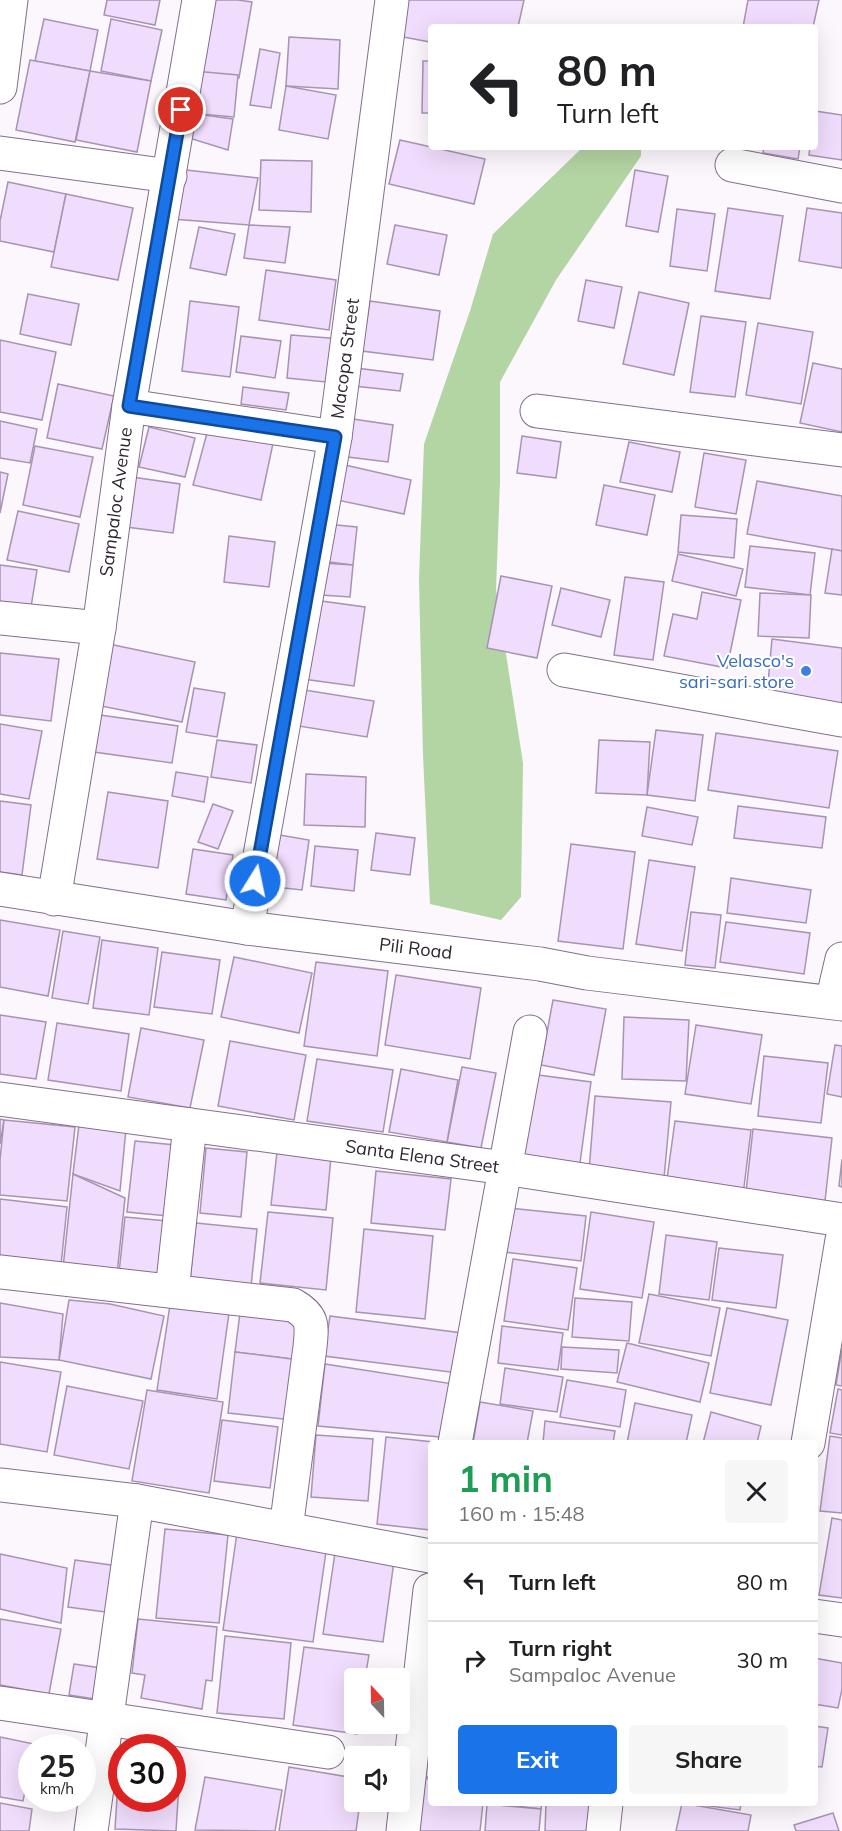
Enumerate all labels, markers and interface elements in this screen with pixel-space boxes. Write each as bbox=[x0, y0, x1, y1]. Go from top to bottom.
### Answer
text: 80 m bbox=[557, 44, 657, 97]
icon: left bbox=[458, 48, 536, 126]
pin bbox=[155, 84, 206, 135]
icon: arrive bbox=[164, 93, 197, 126]
text: Turn left bbox=[557, 96, 659, 130]
street label: Macopa Street bbox=[325, 297, 364, 420]
street label: Sampaloc Avenue bbox=[94, 426, 137, 578]
place label: Velasco's sari-sari store bbox=[679, 649, 794, 693]
marker: Velasco's sari-sari store bbox=[799, 664, 813, 678]
position arrow bbox=[223, 849, 287, 913]
street label: Pili Road bbox=[378, 932, 454, 964]
street label: Santa Elena Street bbox=[344, 1134, 500, 1178]
text: 1 min bbox=[458, 1456, 553, 1501]
button: close bbox=[725, 1460, 788, 1523]
text: 160 m · 15:48 bbox=[458, 1501, 584, 1526]
icon: left bbox=[458, 1566, 491, 1599]
text: Turn left bbox=[509, 1568, 596, 1596]
text: 80 m bbox=[737, 1568, 788, 1596]
text: Turn right bbox=[509, 1634, 612, 1662]
icon: right bbox=[458, 1644, 491, 1677]
text: 30 m bbox=[737, 1646, 788, 1674]
text: Sampaloc Avenue bbox=[509, 1662, 676, 1687]
north arrow bbox=[344, 1668, 410, 1734]
map controls bbox=[344, 1668, 410, 1812]
button: Exit bbox=[458, 1725, 617, 1794]
button: Share bbox=[629, 1725, 788, 1794]
speed limit sign: 30 bbox=[108, 1734, 186, 1812]
button: sound bbox=[344, 1746, 410, 1812]
text: 25 bbox=[39, 1747, 75, 1785]
text: km/h bbox=[40, 1779, 74, 1798]

